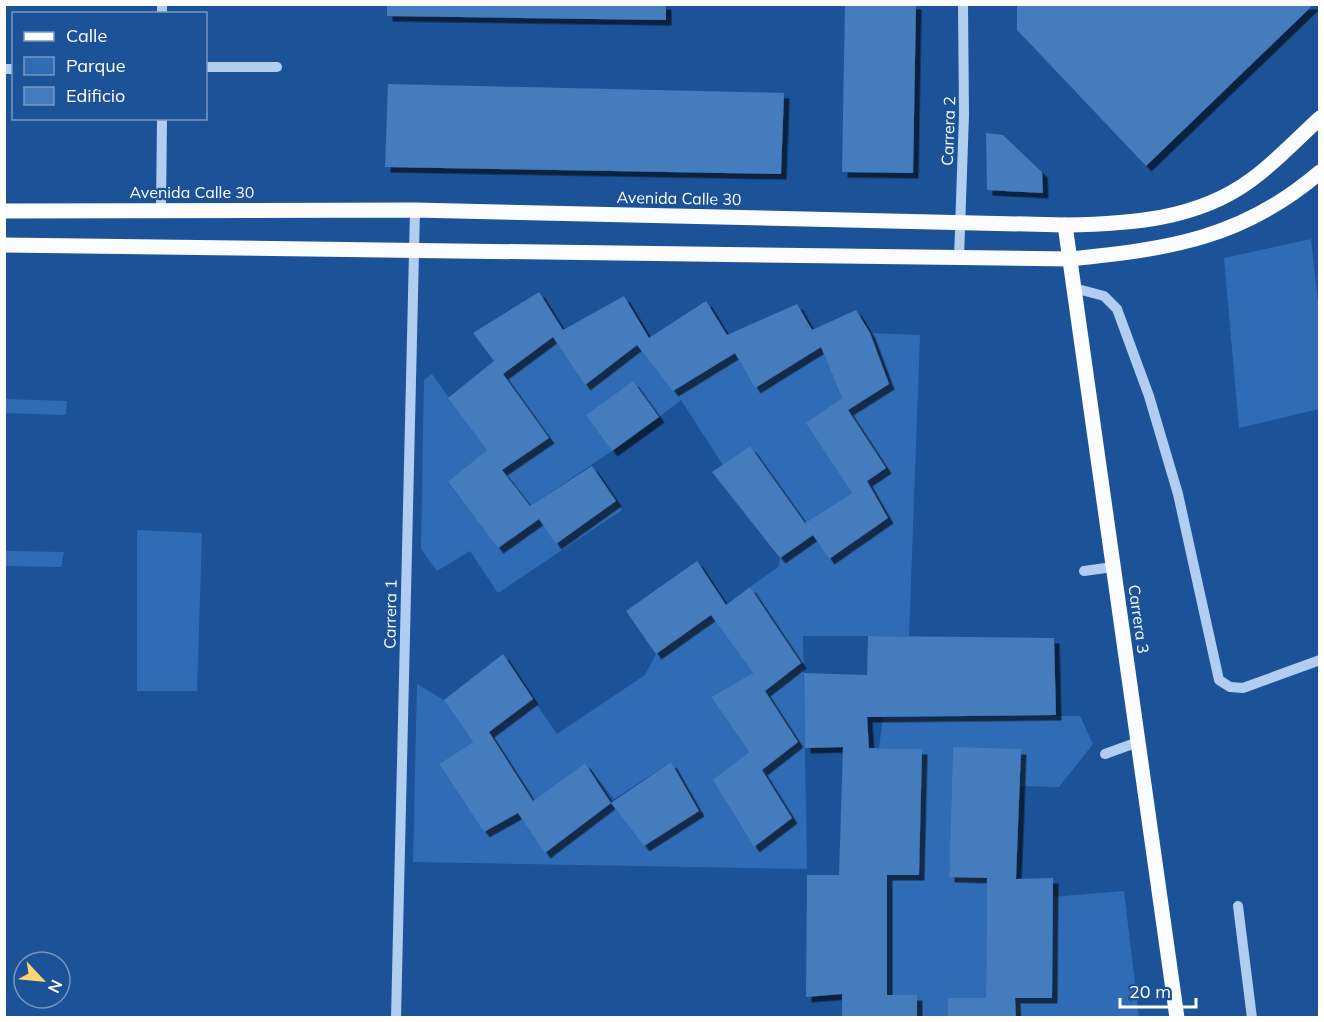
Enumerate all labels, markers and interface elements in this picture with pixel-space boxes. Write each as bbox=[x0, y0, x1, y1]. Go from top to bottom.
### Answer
legend bbox=[12, 12, 207, 120]
text: Calle bbox=[66, 24, 107, 47]
text: Parque bbox=[66, 54, 125, 77]
text: Edificio bbox=[66, 84, 125, 107]
street label: Carrera 2 bbox=[937, 96, 959, 166]
street label: Avenida Calle 30 bbox=[130, 182, 254, 202]
street label: Avenida Calle 30 bbox=[616, 187, 742, 209]
street label: Carrera 1 bbox=[379, 579, 401, 649]
street label: Carrera 3 bbox=[1124, 583, 1154, 655]
north arrow bbox=[12, 950, 72, 1010]
scale bar bbox=[1120, 971, 1196, 1009]
text: N bbox=[44, 977, 67, 996]
text: 20 m bbox=[1129, 980, 1171, 1003]

